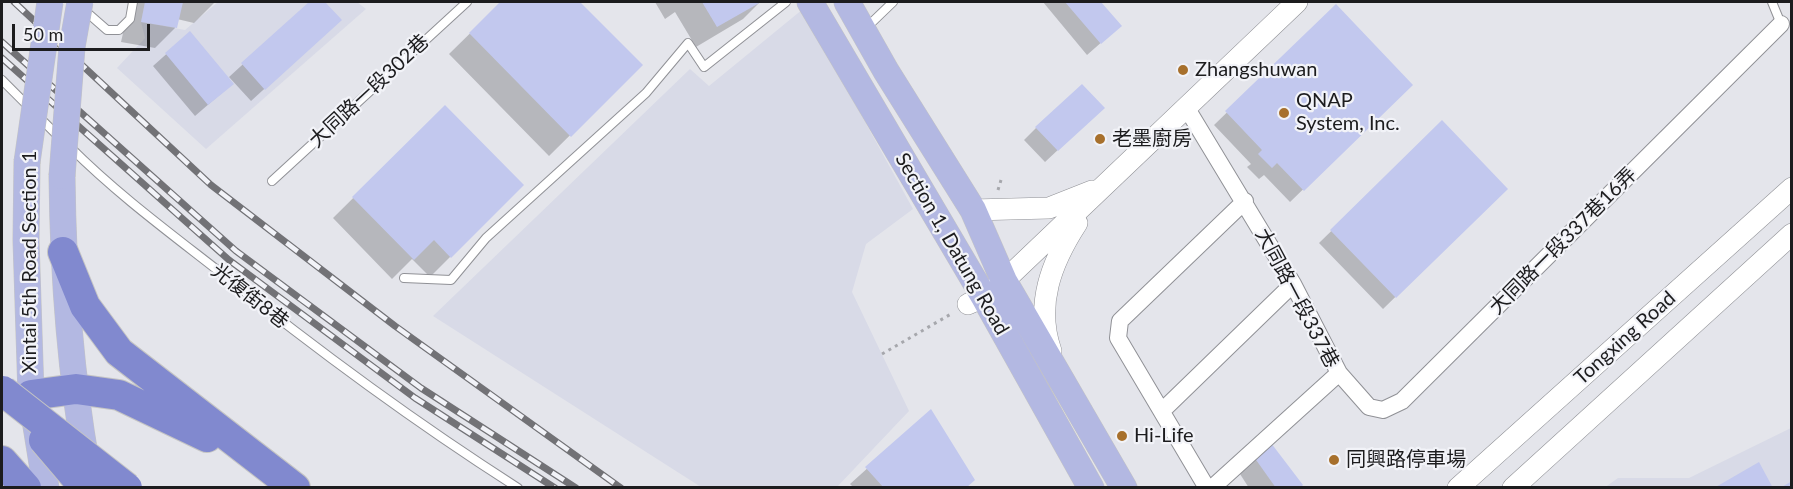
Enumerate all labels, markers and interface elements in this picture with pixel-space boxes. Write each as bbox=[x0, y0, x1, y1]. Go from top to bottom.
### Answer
scale bar bbox=[15, 12, 153, 50]
text: 50 m bbox=[23, 23, 63, 45]
street label: 大同路一段302巷 bbox=[304, 29, 434, 153]
place label: Zhangshuwan bbox=[1195, 58, 1317, 82]
marker: Zhangshuwan bbox=[1176, 63, 1190, 77]
place label: QNAP System, Inc. bbox=[1296, 89, 1400, 136]
marker: QNAP System, Inc. bbox=[1277, 106, 1291, 120]
place label: 老墨廚房 bbox=[1112, 127, 1192, 151]
marker: 老墨廚房 bbox=[1093, 132, 1107, 146]
street label: Section 1, Datung Road bbox=[890, 149, 1014, 339]
street label: Xintai 5th Road Section 1 bbox=[18, 151, 42, 373]
street label: 大同路一段337巷16弄 bbox=[1485, 163, 1641, 319]
street label: 大同路一段337巷 bbox=[1250, 224, 1344, 372]
street label: 光復街8巷 bbox=[207, 258, 293, 334]
street label: Tongxing Road bbox=[1569, 286, 1681, 390]
place label: Hi-Life bbox=[1134, 424, 1194, 448]
marker: Hi-Life bbox=[1115, 429, 1129, 443]
place label: 同興路停車場 bbox=[1346, 448, 1466, 472]
marker: 同興路停車場 bbox=[1327, 453, 1341, 467]

